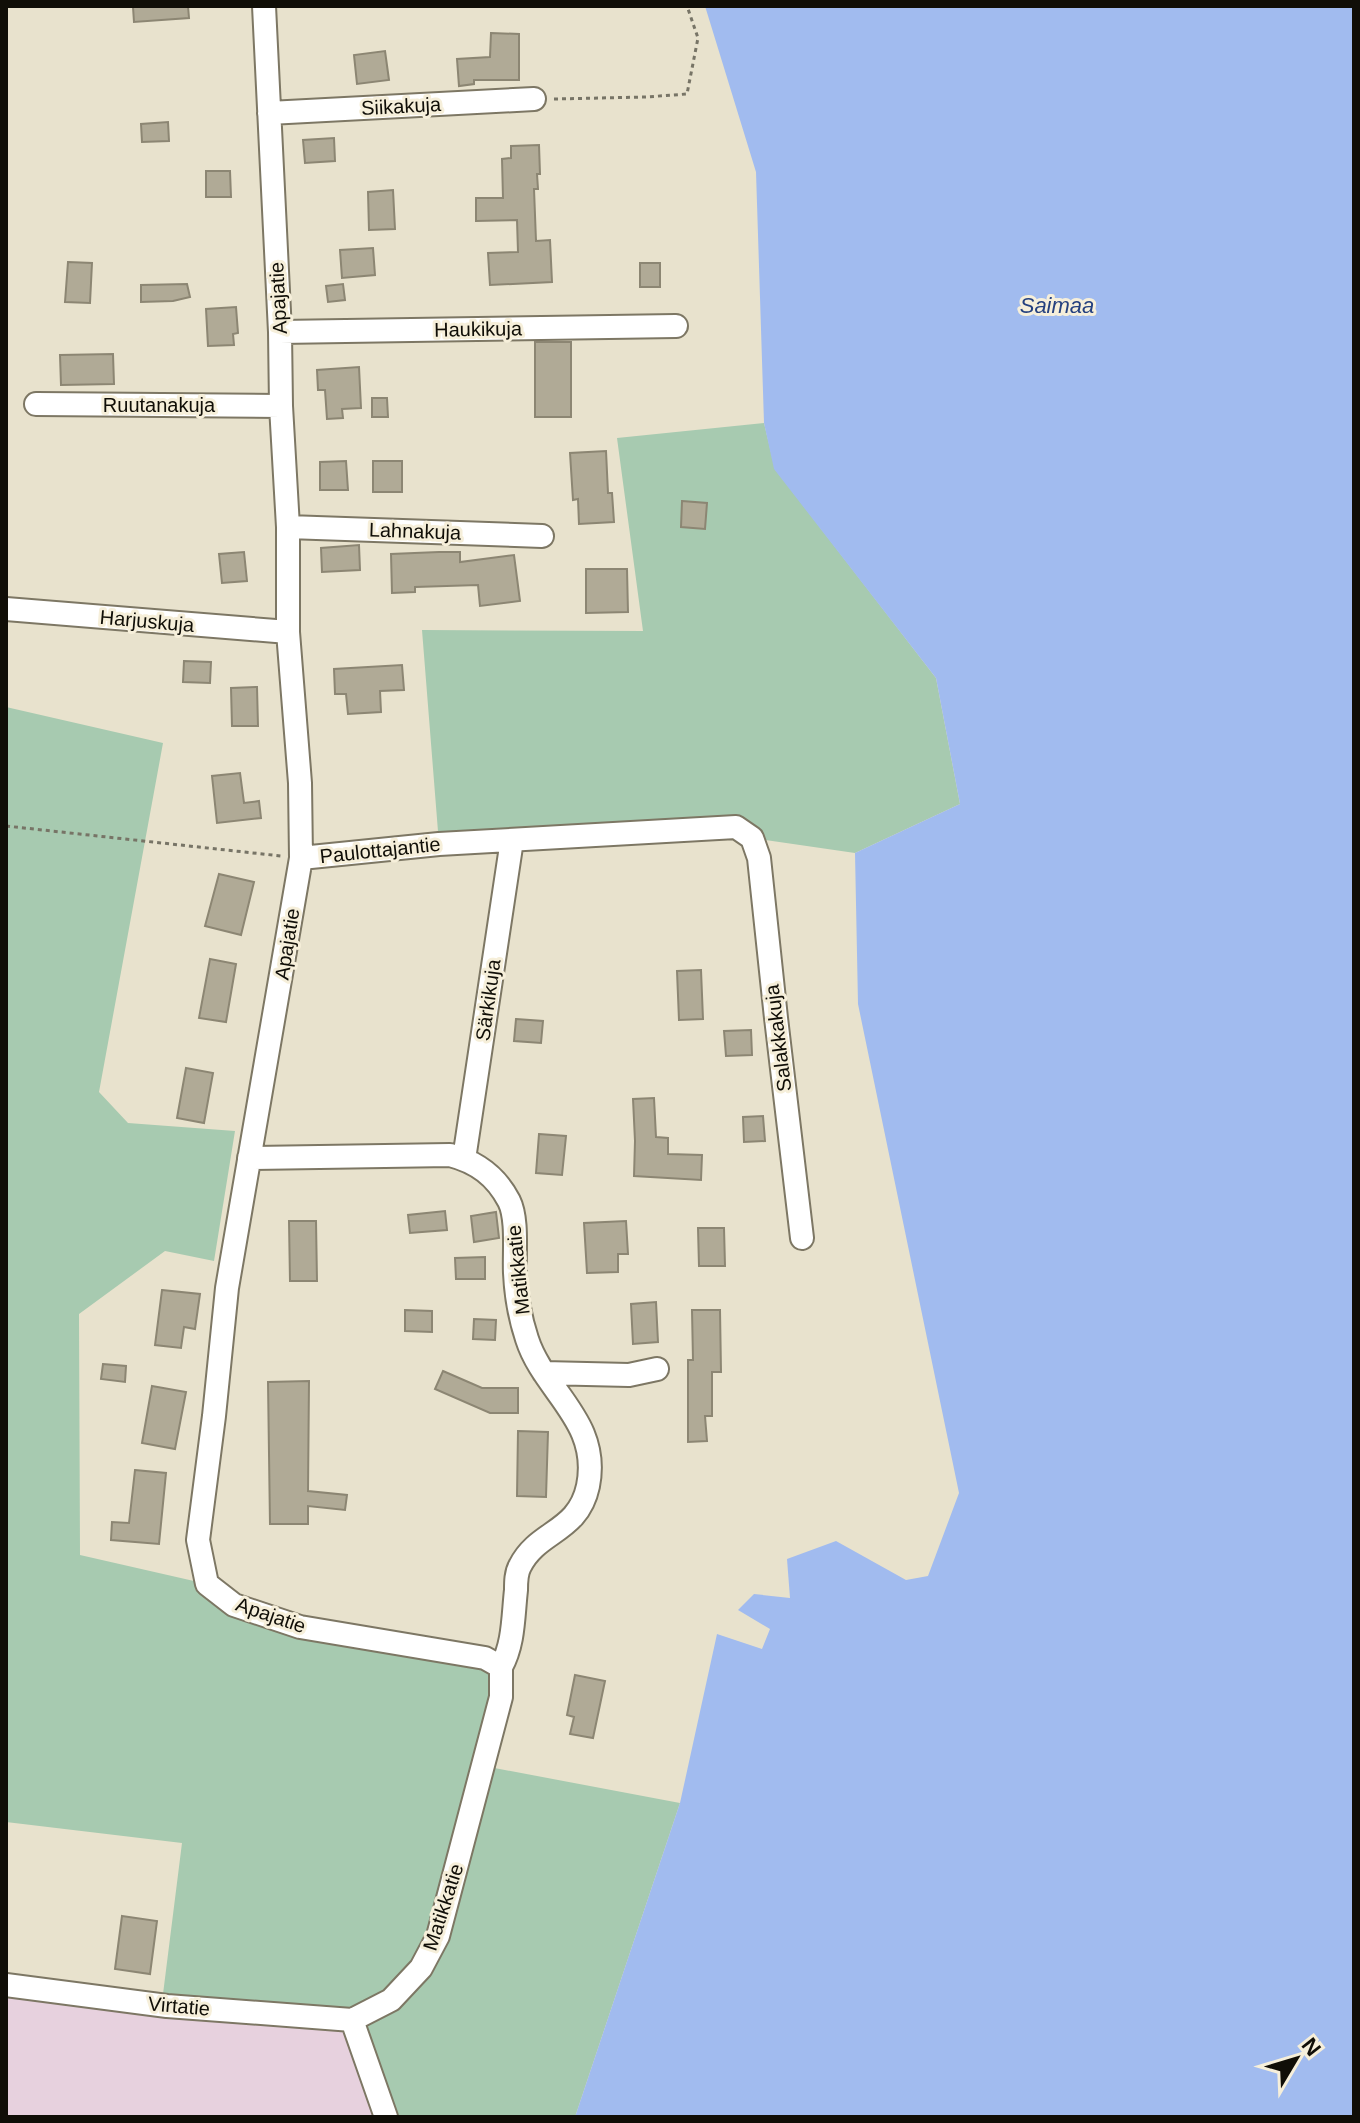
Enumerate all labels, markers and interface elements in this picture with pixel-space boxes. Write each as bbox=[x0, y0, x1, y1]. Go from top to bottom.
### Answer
street label: Siikakuja bbox=[360, 93, 442, 119]
street label: Apajatie bbox=[265, 261, 291, 335]
water label: Saimaa bbox=[1020, 293, 1094, 318]
street label: Haukikuja bbox=[434, 317, 523, 341]
street label: Ruutanakuja bbox=[103, 394, 216, 416]
street label: Lahnakuja bbox=[368, 518, 462, 544]
street label: Harjuskuja bbox=[99, 606, 196, 636]
street label: Paulottajantie bbox=[319, 833, 441, 867]
street label: Apajatie bbox=[270, 907, 304, 981]
street label: Särkikuja bbox=[471, 957, 505, 1042]
street label: Salakkakuja bbox=[760, 982, 795, 1093]
street label: Matikkatie bbox=[502, 1224, 534, 1316]
street label: Apajatie bbox=[233, 1593, 309, 1637]
street label: Matikkatie bbox=[419, 1861, 467, 1953]
street label: Virtatie bbox=[147, 1992, 211, 2020]
north arrow bbox=[1256, 2019, 1336, 2099]
text: N bbox=[1297, 2033, 1326, 2061]

